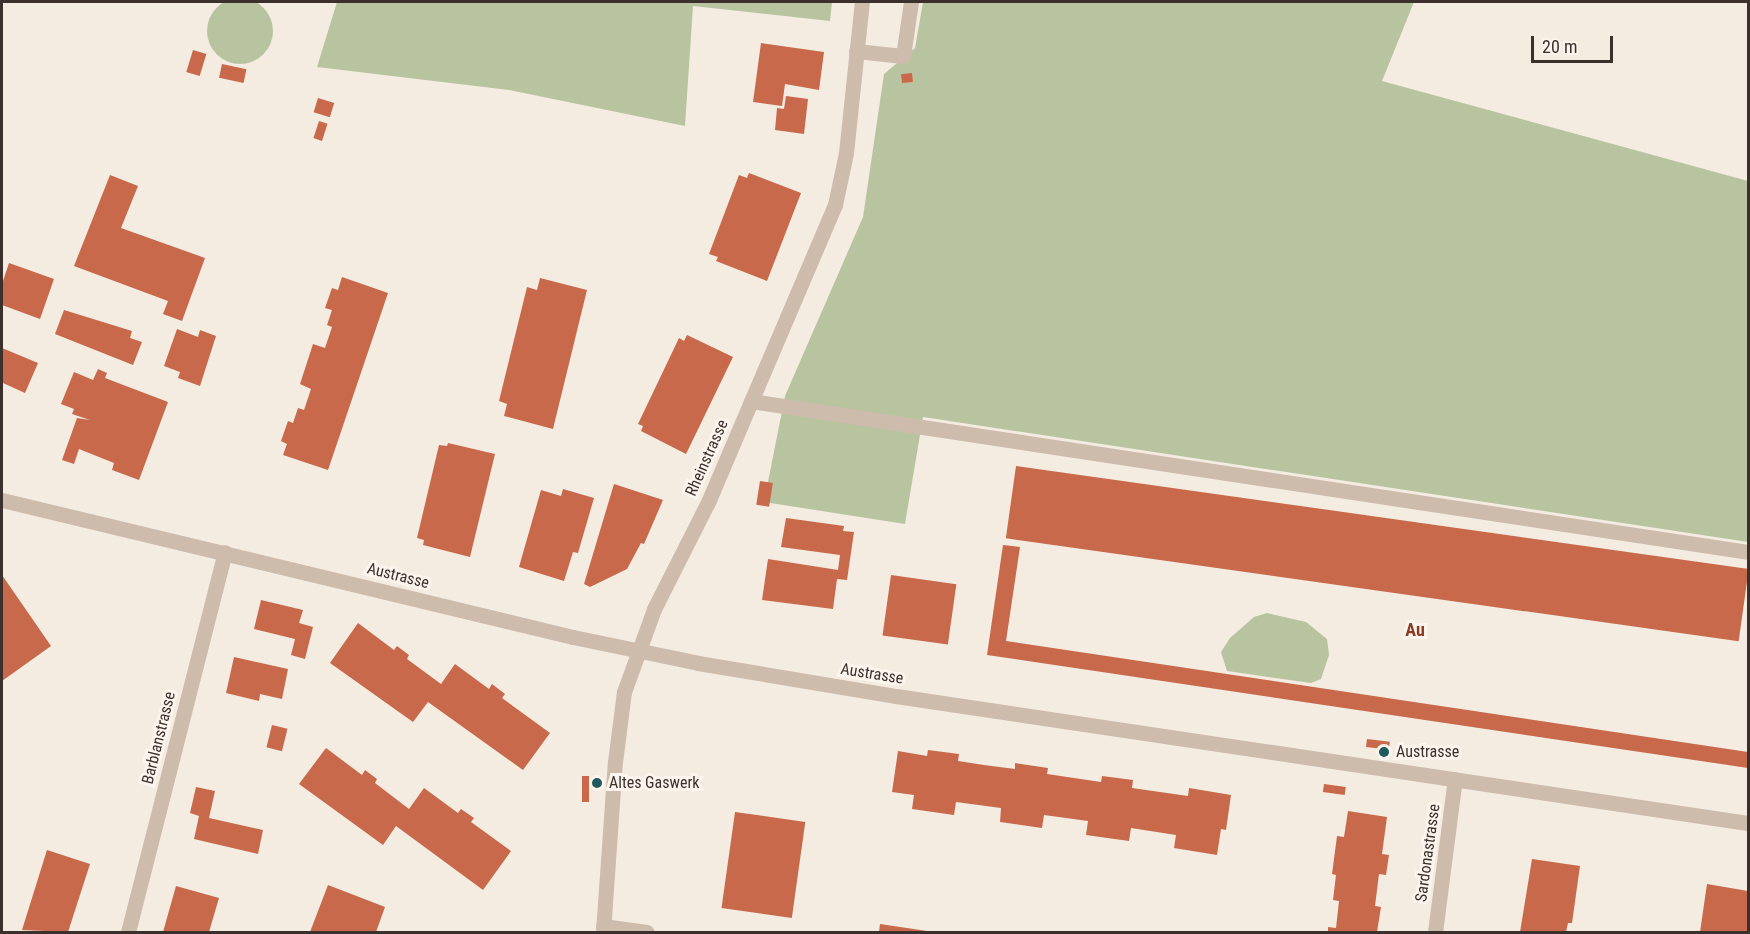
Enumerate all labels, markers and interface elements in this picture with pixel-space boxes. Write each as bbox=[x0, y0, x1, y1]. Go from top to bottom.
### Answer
scale bar bbox=[1534, 24, 1616, 62]
text: 20 m bbox=[1542, 36, 1577, 57]
street label: Rheinstrasse bbox=[682, 417, 732, 499]
street label: Austrasse bbox=[365, 559, 431, 593]
district label: Au bbox=[1405, 619, 1425, 641]
street label: Austrasse bbox=[839, 660, 905, 688]
street label: Barblanstrasse bbox=[138, 690, 180, 786]
place label: Austrasse bbox=[1396, 742, 1459, 762]
marker: Austrasse bbox=[1377, 745, 1391, 759]
place label: Altes Gaswerk bbox=[609, 773, 700, 793]
marker: Altes Gaswerk bbox=[590, 776, 604, 790]
street label: Sardonastrasse bbox=[1412, 803, 1444, 903]

